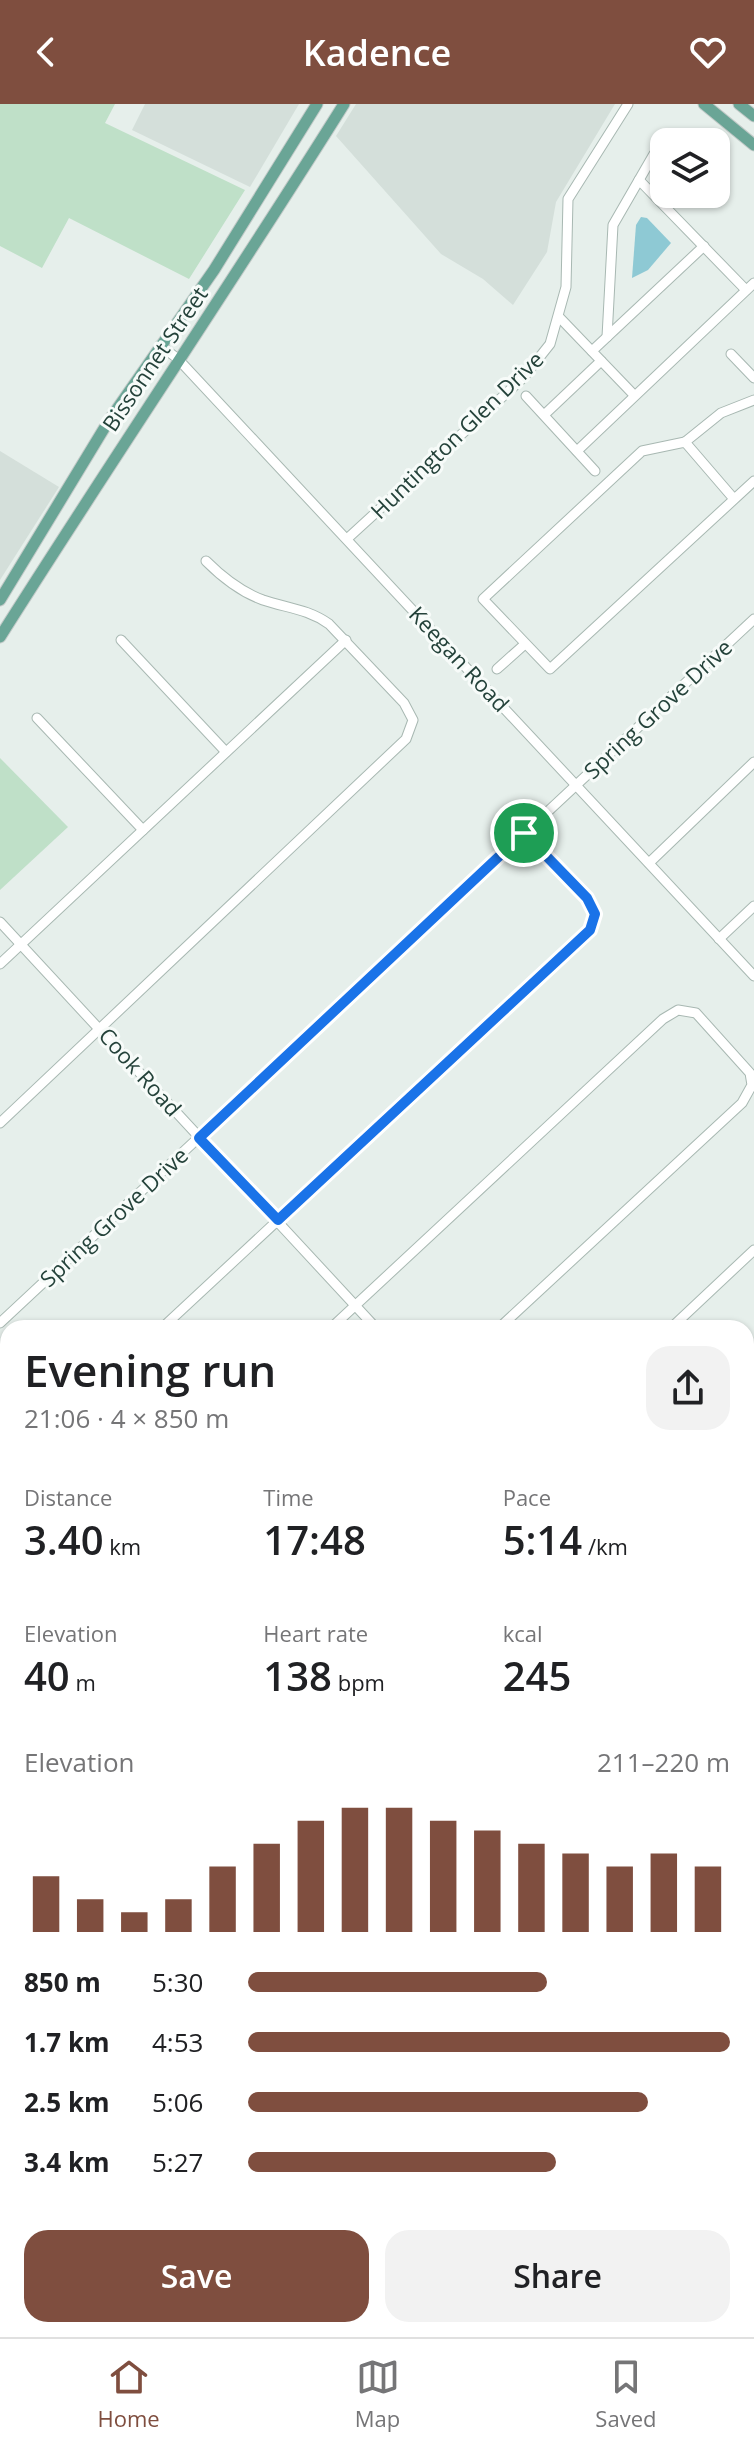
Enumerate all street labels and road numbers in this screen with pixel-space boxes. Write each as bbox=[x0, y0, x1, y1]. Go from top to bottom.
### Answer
street label: Bissonnet Street bbox=[95, 280, 214, 437]
street label: Huntington Glen Drive bbox=[363, 344, 549, 525]
street label: Keegan Road bbox=[403, 599, 516, 718]
street label: Spring Grove Drive bbox=[577, 632, 738, 785]
street label: Cook Road bbox=[93, 1020, 189, 1122]
street label: Spring Grove Drive bbox=[33, 1140, 194, 1293]

